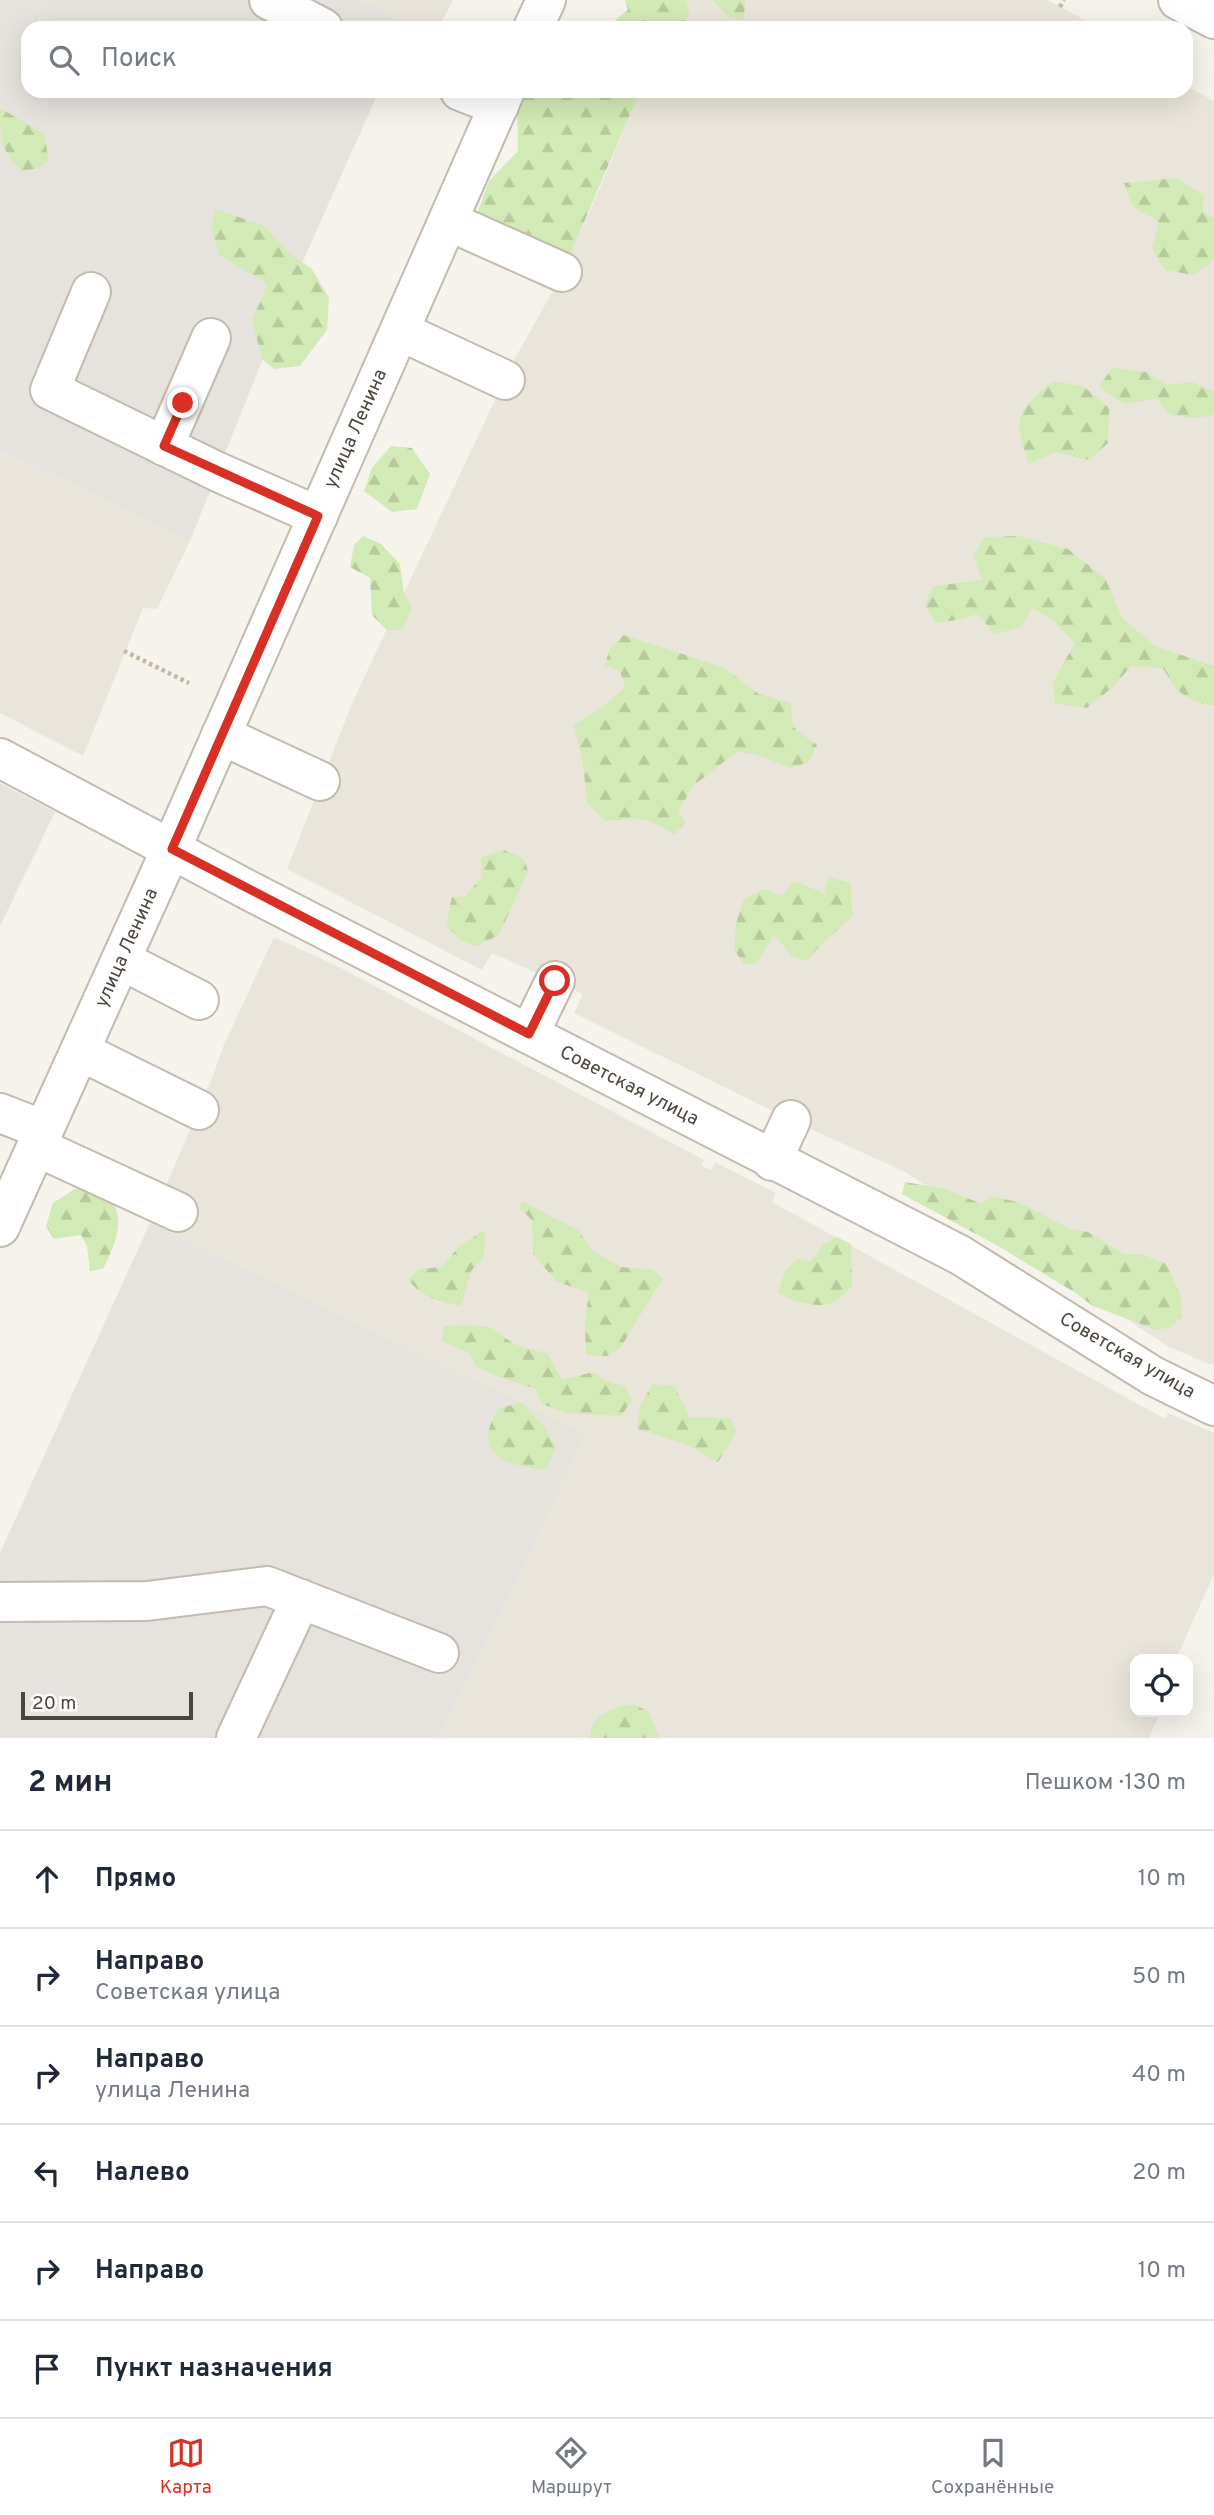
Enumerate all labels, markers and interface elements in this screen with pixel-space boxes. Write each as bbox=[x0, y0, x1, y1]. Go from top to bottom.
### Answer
search box bbox=[21, 21, 1193, 98]
icon: search bbox=[45, 41, 83, 79]
text: Поиск bbox=[101, 43, 177, 76]
street label: улица Ленина bbox=[319, 366, 393, 492]
route end bbox=[167, 387, 198, 418]
street label: улица Ленина bbox=[90, 885, 164, 1011]
route start bbox=[539, 965, 570, 996]
street label: Советская улица bbox=[555, 1041, 703, 1131]
street label: Советская улица bbox=[1055, 1307, 1199, 1405]
map controls bbox=[1130, 1654, 1193, 1717]
button: locate bbox=[1130, 1654, 1193, 1717]
scale bar bbox=[21, 1689, 192, 1721]
text: 20 m bbox=[32, 1692, 76, 1716]
text: 2 мин bbox=[28, 1765, 112, 1802]
text: Пешком · 130 m bbox=[1025, 1769, 1186, 1798]
icon: ahead bbox=[28, 1860, 66, 1898]
text: Прямо bbox=[95, 1863, 176, 1896]
text: 10 m bbox=[1138, 1865, 1186, 1894]
text: Направо bbox=[95, 1946, 204, 1979]
icon: right bbox=[28, 1958, 66, 1996]
text: 50 m bbox=[1132, 1963, 1186, 1992]
text: Советская улица bbox=[95, 1979, 280, 2008]
text: Направо bbox=[95, 2044, 204, 2077]
icon: right bbox=[28, 2056, 66, 2094]
text: 40 m bbox=[1132, 2061, 1186, 2090]
text: улица Ленина bbox=[95, 2077, 250, 2106]
icon: left bbox=[28, 2154, 66, 2192]
text: Налево bbox=[95, 2157, 190, 2190]
text: 20 m bbox=[1132, 2159, 1186, 2188]
icon: right bbox=[28, 2252, 66, 2290]
text: Направо bbox=[95, 2255, 204, 2288]
text: 10 m bbox=[1138, 2257, 1186, 2286]
icon: arrive bbox=[28, 2350, 66, 2388]
text: Пункт назначения bbox=[95, 2353, 333, 2386]
tab: Карта bbox=[160, 2434, 212, 2500]
tab: Маршрут bbox=[531, 2434, 612, 2500]
tab: Сохранённые bbox=[931, 2434, 1054, 2500]

